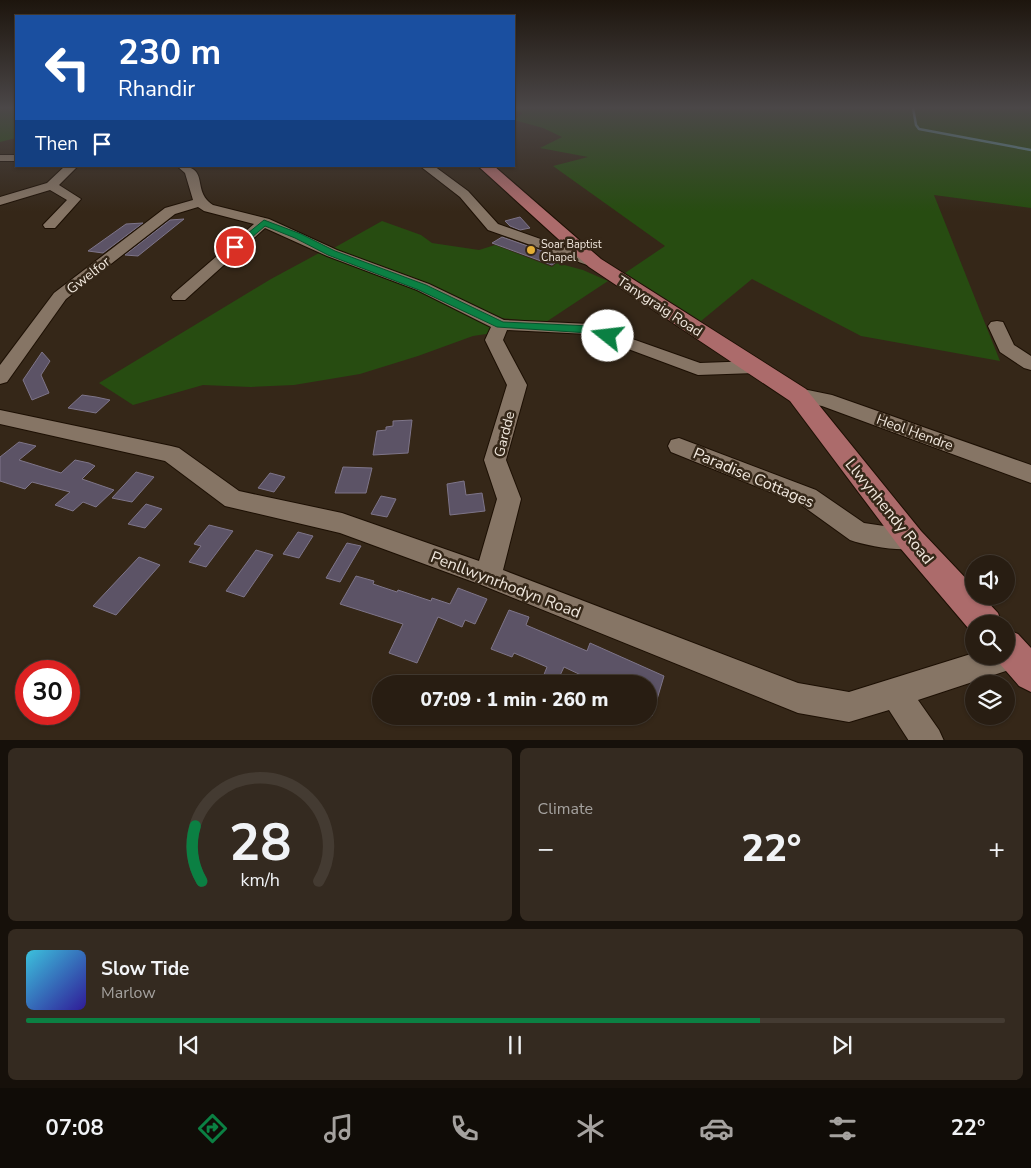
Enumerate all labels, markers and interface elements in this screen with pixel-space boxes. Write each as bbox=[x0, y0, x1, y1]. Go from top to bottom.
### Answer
text: 230 m bbox=[118, 29, 221, 76]
icon: left bbox=[35, 35, 100, 100]
text: Rhandir bbox=[118, 74, 195, 104]
icon: arrive bbox=[88, 130, 116, 158]
text: Then bbox=[35, 131, 78, 157]
pin bbox=[214, 226, 256, 268]
icon: arrive bbox=[221, 233, 249, 261]
place label: Soar Baptist Chapel bbox=[541, 237, 602, 265]
marker: Soar Baptist Chapel bbox=[525, 244, 537, 256]
street label: Gwelfor bbox=[63, 252, 114, 298]
street label: Tanygraig Road bbox=[613, 272, 706, 341]
position arrow bbox=[581, 309, 633, 361]
street label: Gardde bbox=[490, 409, 519, 459]
street label: Heol Hendre bbox=[874, 410, 956, 455]
street label: Paradise Cottages bbox=[690, 442, 818, 513]
street label: Llwynhendy Road bbox=[840, 454, 939, 569]
street label: Penllwynrhodyn Road bbox=[427, 546, 584, 624]
map controls bbox=[965, 555, 1015, 725]
button: sound bbox=[965, 555, 1015, 605]
button: search bbox=[965, 615, 1015, 665]
speed limit sign: 30 bbox=[15, 660, 80, 725]
button: layers bbox=[965, 675, 1015, 725]
text: 07:09 · 1 min · 260 m bbox=[421, 687, 608, 713]
text: Climate bbox=[538, 798, 593, 820]
text: 28 bbox=[229, 807, 291, 878]
text: 22° bbox=[741, 823, 801, 874]
text: − bbox=[538, 830, 554, 868]
text: + bbox=[988, 830, 1005, 868]
text: km/h bbox=[240, 868, 279, 892]
text: Slow Tide bbox=[101, 956, 189, 982]
text: Marlow bbox=[101, 982, 156, 1004]
icon: previous bbox=[175, 1031, 203, 1059]
icon: pause bbox=[501, 1031, 529, 1059]
icon: next bbox=[828, 1031, 856, 1059]
icon: directions bbox=[195, 1111, 230, 1146]
icon: music bbox=[321, 1111, 356, 1146]
icon: phone bbox=[447, 1111, 482, 1146]
icon: climate bbox=[573, 1111, 608, 1146]
icon: car bbox=[699, 1111, 734, 1146]
icon: filters bbox=[825, 1111, 860, 1146]
text: 07:08 bbox=[45, 1113, 104, 1143]
text: 22° bbox=[951, 1113, 985, 1143]

